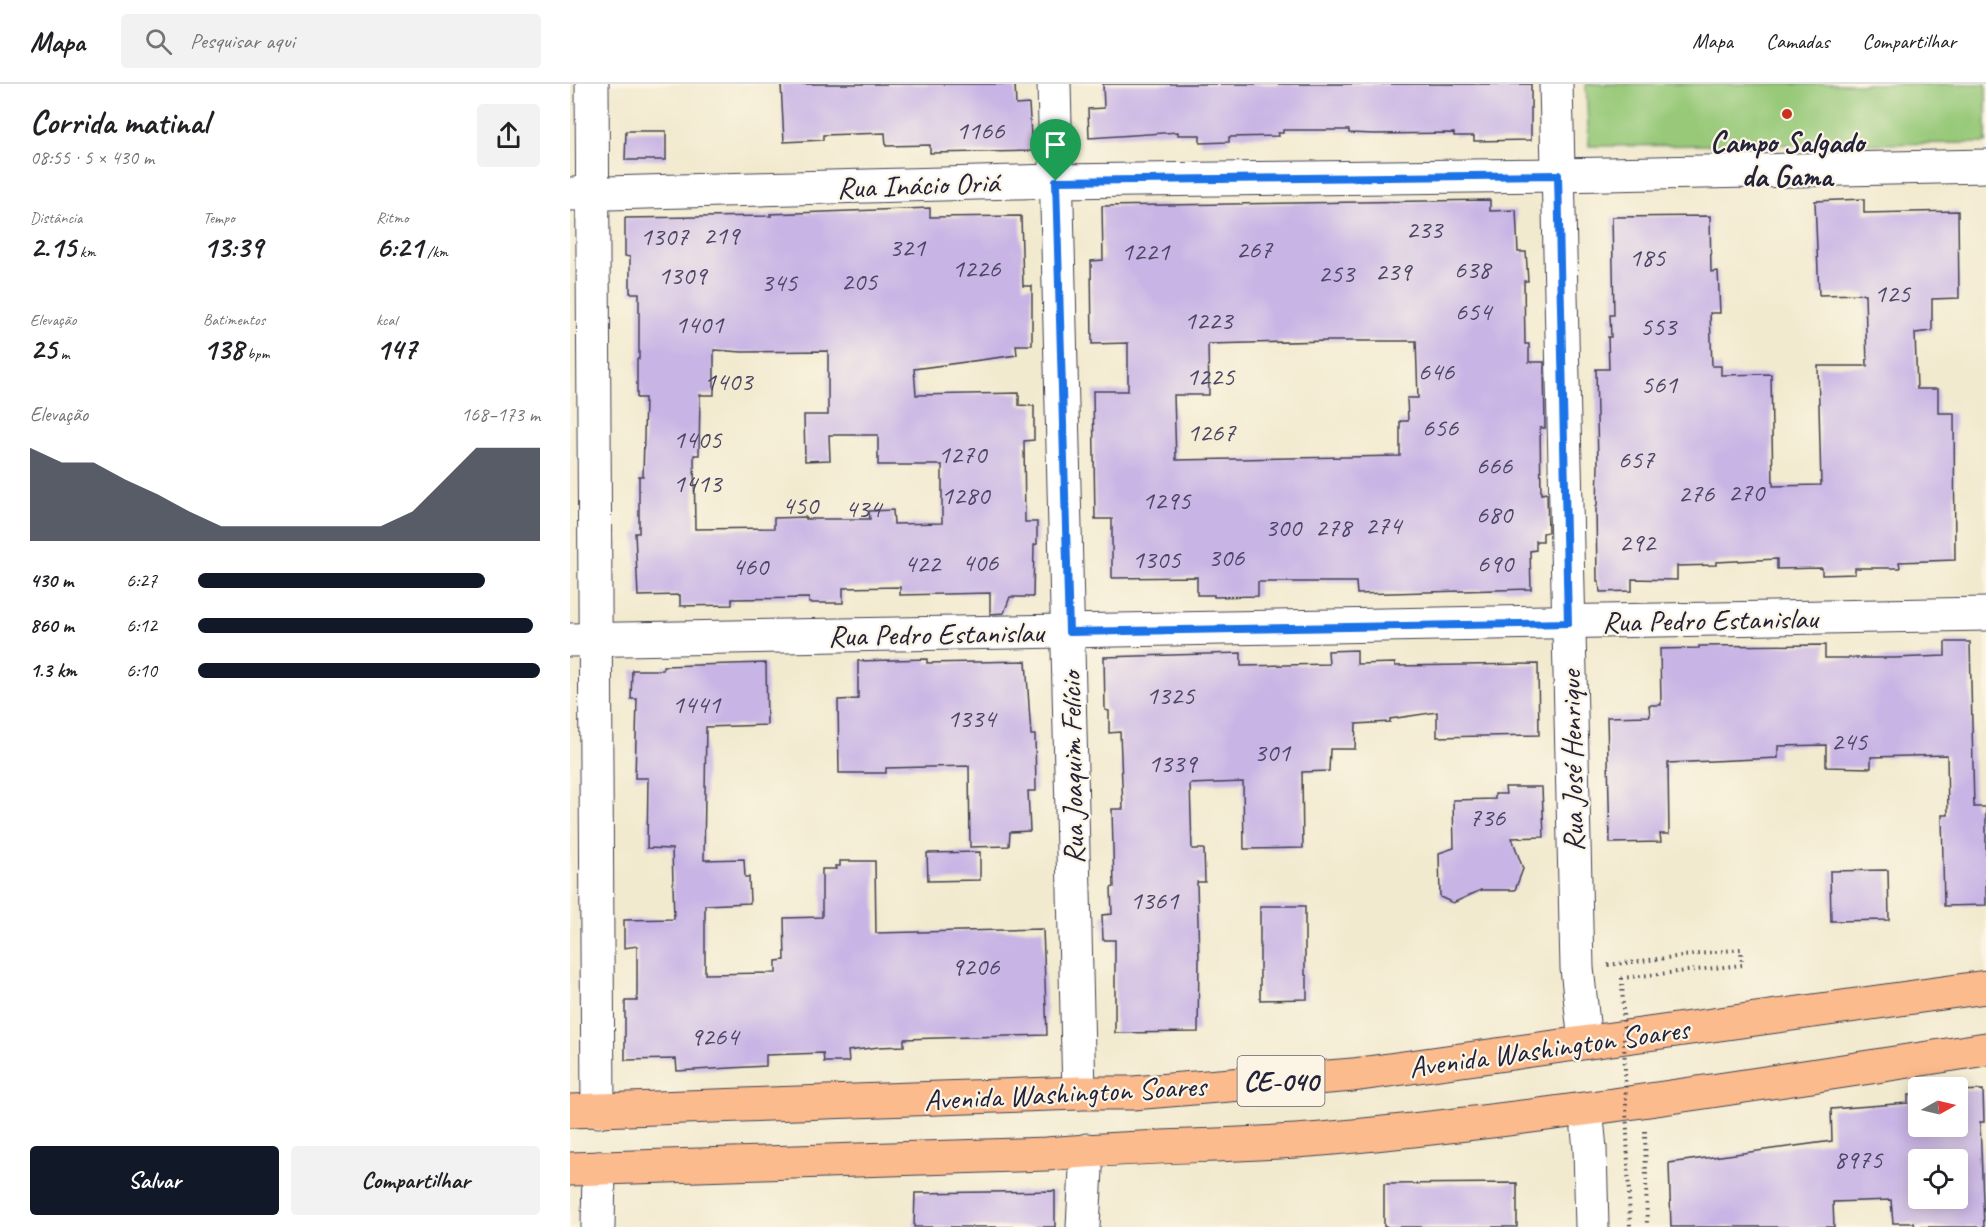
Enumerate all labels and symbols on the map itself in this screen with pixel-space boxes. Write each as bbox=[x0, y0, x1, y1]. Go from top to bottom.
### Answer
marker: Campo Salgado da Gama bbox=[1780, 107, 1794, 121]
house number: 1166 bbox=[956, 113, 1005, 147]
pin bbox=[1030, 119, 1081, 181]
place label: Campo Salgado da Gama bbox=[1710, 123, 1867, 195]
street label: Rua Inácio Oriá bbox=[836, 163, 1003, 207]
house number: 233 bbox=[1406, 212, 1444, 246]
house number: 219 bbox=[703, 218, 741, 252]
house number: 1307 bbox=[640, 219, 690, 253]
house number: 321 bbox=[889, 230, 927, 264]
house number: 267 bbox=[1236, 232, 1274, 266]
house number: 1221 bbox=[1121, 234, 1171, 268]
house number: 185 bbox=[1629, 240, 1667, 274]
house number: 1226 bbox=[952, 251, 1001, 285]
house number: 638 bbox=[1454, 252, 1493, 286]
house number: 239 bbox=[1375, 254, 1413, 288]
house number: 253 bbox=[1318, 256, 1356, 290]
house number: 1309 bbox=[658, 258, 708, 292]
house number: 205 bbox=[841, 264, 879, 298]
house number: 345 bbox=[761, 265, 799, 299]
house number: 125 bbox=[1874, 276, 1912, 310]
house number: 654 bbox=[1455, 294, 1494, 328]
house number: 1223 bbox=[1184, 303, 1234, 337]
house number: 1401 bbox=[675, 307, 725, 341]
house number: 553 bbox=[1640, 309, 1678, 343]
house number: 646 bbox=[1418, 354, 1455, 388]
house number: 1225 bbox=[1186, 359, 1236, 393]
house number: 1403 bbox=[704, 364, 754, 398]
house number: 561 bbox=[1641, 367, 1679, 401]
house number: 656 bbox=[1422, 410, 1459, 444]
house number: 1267 bbox=[1187, 415, 1237, 449]
house number: 1405 bbox=[673, 422, 723, 456]
house number: 1270 bbox=[938, 437, 988, 471]
house number: 657 bbox=[1618, 442, 1656, 476]
house number: 666 bbox=[1476, 448, 1513, 482]
house number: 1413 bbox=[673, 466, 723, 500]
house number: 270 bbox=[1728, 475, 1766, 509]
house number: 276 bbox=[1678, 476, 1715, 510]
house number: 1280 bbox=[941, 478, 991, 512]
house number: 1295 bbox=[1142, 483, 1192, 517]
house number: 450 bbox=[782, 488, 820, 522]
house number: 434 bbox=[845, 491, 884, 525]
house number: 680 bbox=[1476, 497, 1514, 531]
house number: 274 bbox=[1365, 508, 1404, 542]
house number: 300 bbox=[1265, 510, 1303, 544]
house number: 278 bbox=[1315, 510, 1354, 544]
house number: 292 bbox=[1619, 525, 1657, 559]
house number: 306 bbox=[1208, 540, 1245, 574]
house number: 1305 bbox=[1132, 542, 1182, 576]
house number: 406 bbox=[962, 545, 999, 579]
house number: 422 bbox=[904, 546, 942, 580]
house number: 690 bbox=[1477, 546, 1515, 580]
house number: 460 bbox=[732, 549, 770, 583]
street label: Rua Pedro Estanislau bbox=[1602, 599, 1820, 641]
street label: Rua Pedro Estanislau bbox=[828, 613, 1046, 655]
street label: Rua Joaquim Felício bbox=[1051, 668, 1093, 865]
street label: Rua José Henrique bbox=[1551, 668, 1593, 852]
house number: 1325 bbox=[1146, 678, 1196, 712]
house number: 1441 bbox=[672, 687, 722, 721]
house number: 1334 bbox=[947, 701, 998, 735]
house number: 245 bbox=[1831, 724, 1869, 758]
house number: 301 bbox=[1254, 735, 1292, 769]
house number: 1339 bbox=[1148, 746, 1198, 780]
house number: 736 bbox=[1469, 800, 1506, 834]
house number: 1361 bbox=[1130, 883, 1180, 917]
house number: 9206 bbox=[951, 949, 1000, 983]
street label: Avenida Washington Soares bbox=[1407, 1009, 1694, 1086]
house number: 9264 bbox=[690, 1019, 741, 1053]
road number: CE-040 bbox=[1238, 1056, 1324, 1106]
street label: Avenida Washington Soares bbox=[923, 1066, 1210, 1119]
north arrow bbox=[1908, 1077, 1968, 1137]
house number: 8975 bbox=[1834, 1142, 1884, 1176]

